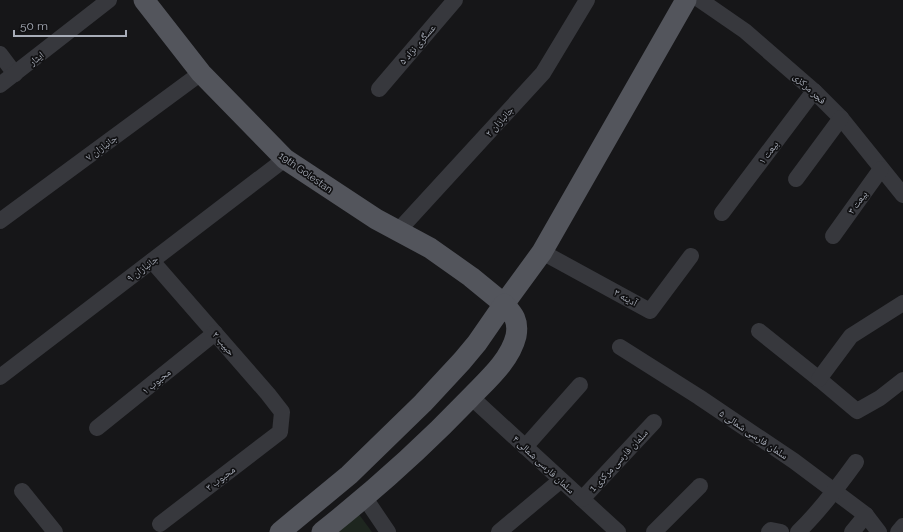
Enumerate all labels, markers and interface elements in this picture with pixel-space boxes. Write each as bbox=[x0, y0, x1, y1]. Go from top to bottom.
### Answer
scale bar bbox=[14, 12, 126, 38]
text: 50 m bbox=[20, 19, 48, 33]
street label: عسگری نژاد ۵ bbox=[397, 22, 438, 67]
street label: ایثار bbox=[26, 49, 46, 68]
street label: فجر مرکزی bbox=[790, 71, 828, 107]
street label: جانبازان ۲ bbox=[483, 104, 517, 139]
street label: جانبازان ۷ bbox=[83, 132, 120, 163]
street label: بیعت ۱ bbox=[756, 139, 781, 166]
street label: 19th Golestan bbox=[277, 150, 335, 195]
street label: بیعت ۳ bbox=[845, 188, 870, 216]
street label: جانبازان ۹ bbox=[125, 253, 161, 284]
street label: آدینه ۳ bbox=[612, 287, 640, 309]
street label: حبیب ۲ bbox=[210, 329, 237, 358]
street label: محبوب ۱ bbox=[140, 366, 173, 396]
street label: سلمان فارسی شمالی ۵ bbox=[717, 407, 790, 462]
street label: سلمان فارسی مرکزی 1 bbox=[587, 427, 651, 494]
street label: سلمان فارسی شمالی ۴ bbox=[510, 433, 577, 497]
street label: محبوب ۳ bbox=[204, 464, 238, 493]

